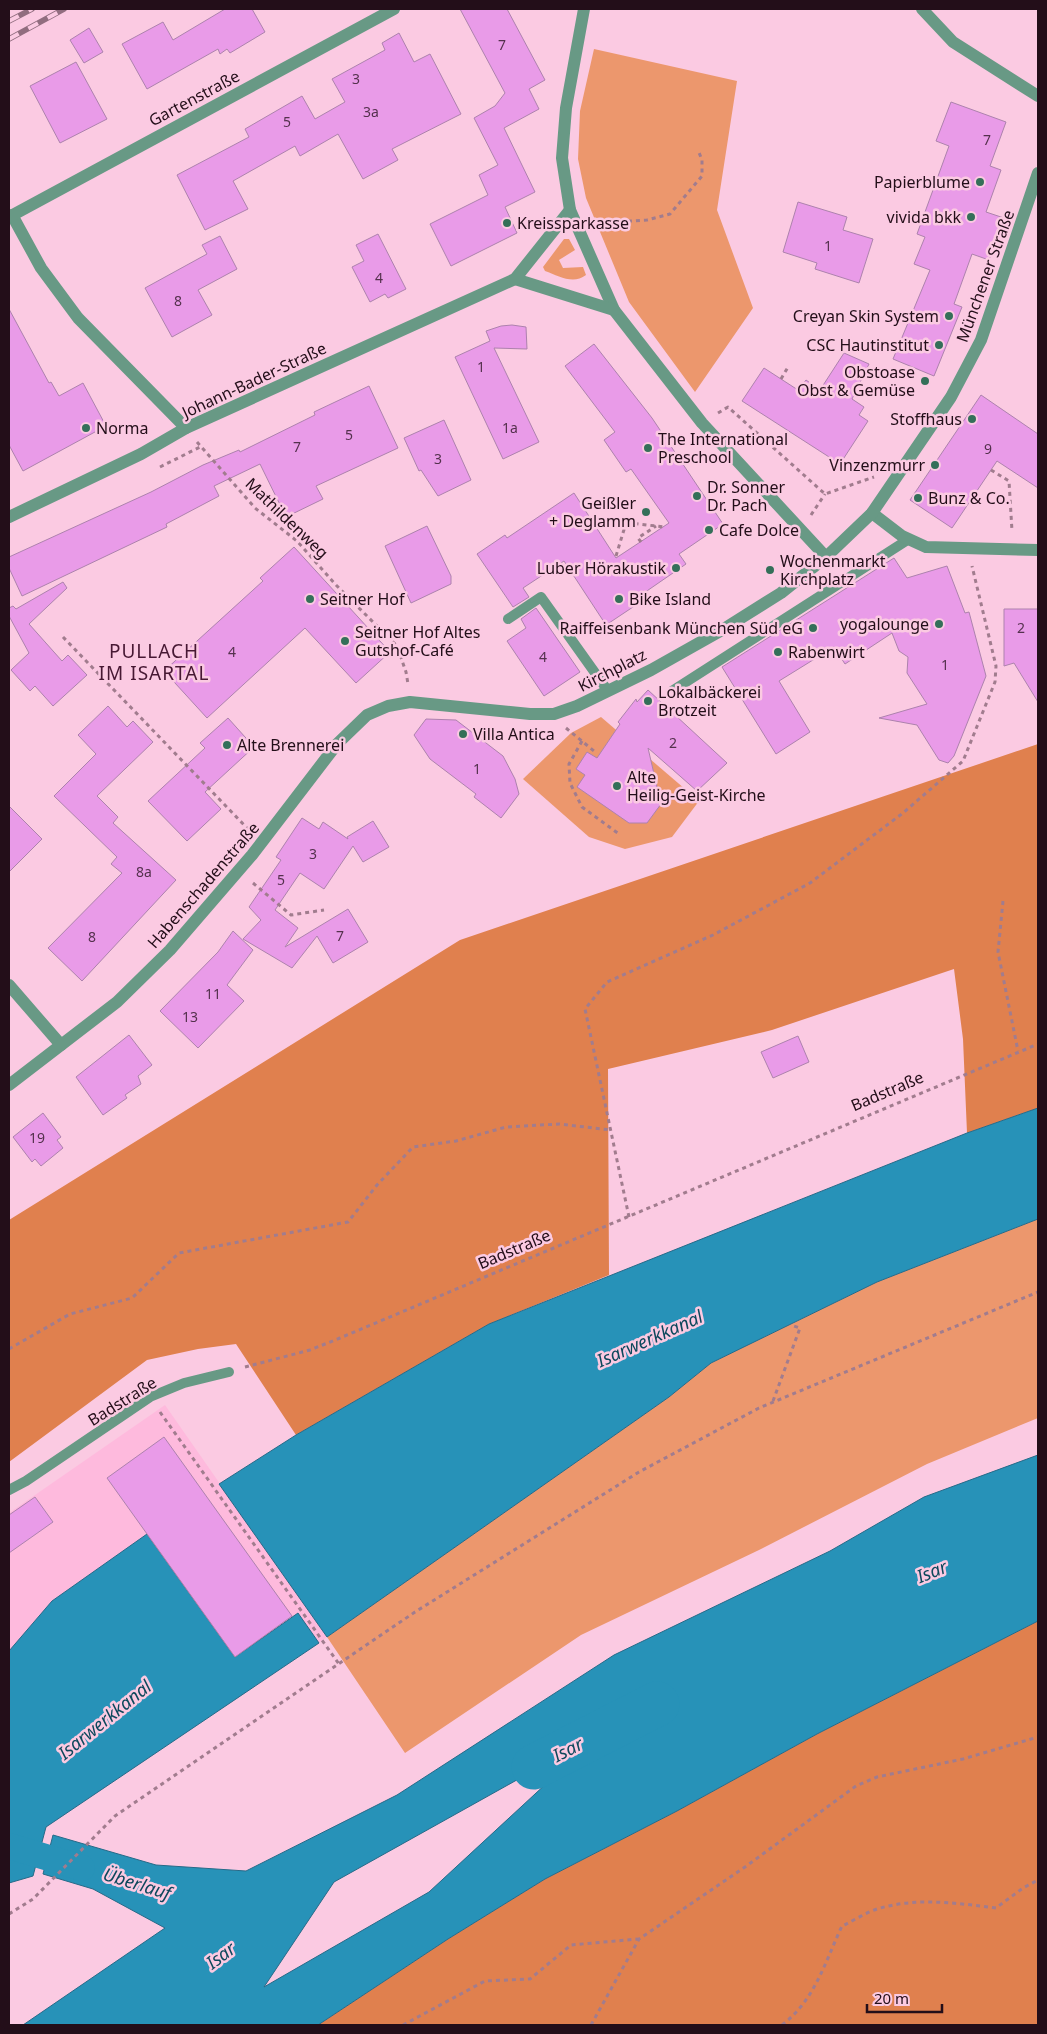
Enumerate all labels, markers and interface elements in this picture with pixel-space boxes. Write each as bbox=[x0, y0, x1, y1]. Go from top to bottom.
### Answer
house number: 7 bbox=[498, 35, 506, 54]
street label: Gartenstraße bbox=[145, 65, 243, 131]
house number: 3 bbox=[352, 69, 360, 88]
house number: 3a bbox=[363, 102, 379, 121]
house number: 5 bbox=[283, 112, 291, 131]
house number: 7 bbox=[983, 130, 991, 149]
place label: Papierblume bbox=[874, 171, 970, 193]
marker: Papierblume bbox=[974, 176, 986, 188]
place label: vivida bkk bbox=[887, 206, 961, 228]
street label: Münchener Straße bbox=[951, 207, 1019, 345]
marker: vivida bkk bbox=[965, 211, 977, 223]
place label: Kreissparkasse bbox=[517, 212, 629, 234]
marker: Kreissparkasse bbox=[501, 217, 513, 229]
house number: 1 bbox=[824, 236, 832, 255]
house number: 4 bbox=[375, 268, 383, 287]
house number: 8 bbox=[174, 291, 182, 310]
place label: Creyan Skin System bbox=[793, 305, 939, 327]
marker: Creyan Skin System bbox=[943, 310, 955, 322]
place label: CSC Hautinstitut bbox=[806, 334, 929, 356]
street label: Johann-Bader-Straße bbox=[176, 337, 330, 424]
marker: CSC Hautinstitut bbox=[933, 339, 945, 351]
house number: 1 bbox=[477, 357, 485, 376]
place label: Obstoase Obst & Gemüse bbox=[797, 361, 915, 401]
marker: Obstoase Obst & Gemüse bbox=[919, 375, 931, 387]
place label: Stoffhaus bbox=[890, 408, 962, 430]
marker: Stoffhaus bbox=[966, 413, 978, 425]
place label: Norma bbox=[96, 417, 148, 439]
house number: 1a bbox=[502, 418, 518, 437]
marker: Norma bbox=[80, 422, 92, 434]
house number: 5 bbox=[345, 425, 353, 444]
place label: The International Preschool bbox=[658, 428, 788, 468]
house number: 7 bbox=[293, 437, 301, 456]
house number: 9 bbox=[984, 439, 992, 458]
marker: The International Preschool bbox=[642, 442, 654, 454]
house number: 3 bbox=[434, 449, 442, 468]
place label: Vinzenzmurr bbox=[829, 454, 925, 476]
marker: Vinzenzmurr bbox=[929, 459, 941, 471]
street label: Mathildenweg bbox=[241, 473, 333, 563]
place label: Dr. Sonner Dr. Pach bbox=[707, 476, 785, 516]
place label: Bunz & Co. bbox=[928, 487, 1010, 509]
marker: Dr. Sonner Dr. Pach bbox=[691, 490, 703, 502]
place label: Geißler + Deglamm bbox=[549, 492, 636, 532]
marker: Bunz & Co. bbox=[912, 492, 924, 504]
marker: Geißler + Deglamm bbox=[640, 506, 652, 518]
place label: Cafe Dolce bbox=[719, 519, 799, 541]
marker: Cafe Dolce bbox=[703, 524, 715, 536]
place label: Wochenmarkt Kirchplatz bbox=[780, 550, 886, 590]
place label: Luber Hörakustik bbox=[537, 557, 666, 579]
marker: Luber Hörakustik bbox=[670, 562, 682, 574]
marker: Wochenmarkt Kirchplatz bbox=[764, 564, 776, 576]
place label: Seitner Hof bbox=[320, 588, 406, 610]
place label: Bike Island bbox=[629, 588, 711, 610]
marker: Seitner Hof bbox=[304, 593, 316, 605]
marker: Bike Island bbox=[613, 593, 625, 605]
place label: yogalounge bbox=[840, 613, 929, 635]
place label: Raiffeisenbank München Süd eG bbox=[560, 617, 803, 639]
marker: yogalounge bbox=[933, 618, 945, 630]
house number: 2 bbox=[1017, 618, 1025, 637]
place label: Seitner Hof Altes Gutshof-Café bbox=[355, 621, 480, 661]
marker: Raiffeisenbank München Süd eG bbox=[807, 622, 819, 634]
marker: Seitner Hof Altes Gutshof-Café bbox=[339, 635, 351, 647]
district label: PULLACH IM ISARTAL bbox=[99, 638, 209, 686]
place label: Rabenwirt bbox=[788, 641, 865, 663]
house number: 4 bbox=[228, 642, 236, 661]
street label: Kirchplatz bbox=[574, 643, 650, 697]
marker: Rabenwirt bbox=[772, 646, 784, 658]
house number: 4 bbox=[539, 647, 547, 666]
house number: 1 bbox=[941, 655, 949, 674]
place label: Lokalbäckerei Brotzeit bbox=[658, 681, 761, 721]
marker: Lokalbäckerei Brotzeit bbox=[642, 695, 654, 707]
place label: Villa Antica bbox=[473, 723, 555, 745]
marker: Villa Antica bbox=[457, 728, 469, 740]
house number: 2 bbox=[669, 733, 677, 752]
place label: Alte Brennerei bbox=[237, 734, 344, 756]
marker: Alte Brennerei bbox=[221, 739, 233, 751]
house number: 1 bbox=[473, 759, 481, 778]
place label: Alte Heilig-Geist-Kirche bbox=[627, 766, 766, 806]
marker: Alte Heilig-Geist-Kirche bbox=[611, 780, 623, 792]
street label: Habenschadenstraße bbox=[142, 817, 264, 953]
house number: 3 bbox=[309, 844, 317, 863]
house number: 8a bbox=[136, 862, 152, 881]
house number: 5 bbox=[277, 870, 285, 889]
house number: 7 bbox=[336, 926, 344, 945]
house number: 8 bbox=[88, 927, 96, 946]
house number: 11 bbox=[205, 984, 221, 1003]
house number: 13 bbox=[182, 1007, 198, 1026]
street label: Badstraße bbox=[847, 1066, 927, 1116]
house number: 19 bbox=[29, 1128, 45, 1147]
street label: Badstraße bbox=[474, 1224, 554, 1274]
water label: Isarwerkkanal bbox=[592, 1304, 707, 1373]
street label: Badstraße bbox=[84, 1371, 160, 1431]
water label: Isar bbox=[912, 1554, 951, 1588]
water label: Isarwerkkanal bbox=[52, 1674, 156, 1765]
water label: Isar bbox=[547, 1731, 588, 1767]
water label: Überlauf bbox=[100, 1861, 176, 1905]
water label: Isar bbox=[200, 1936, 241, 1975]
scale bar bbox=[867, 1982, 942, 2014]
text: 20 m bbox=[874, 1988, 909, 2008]

